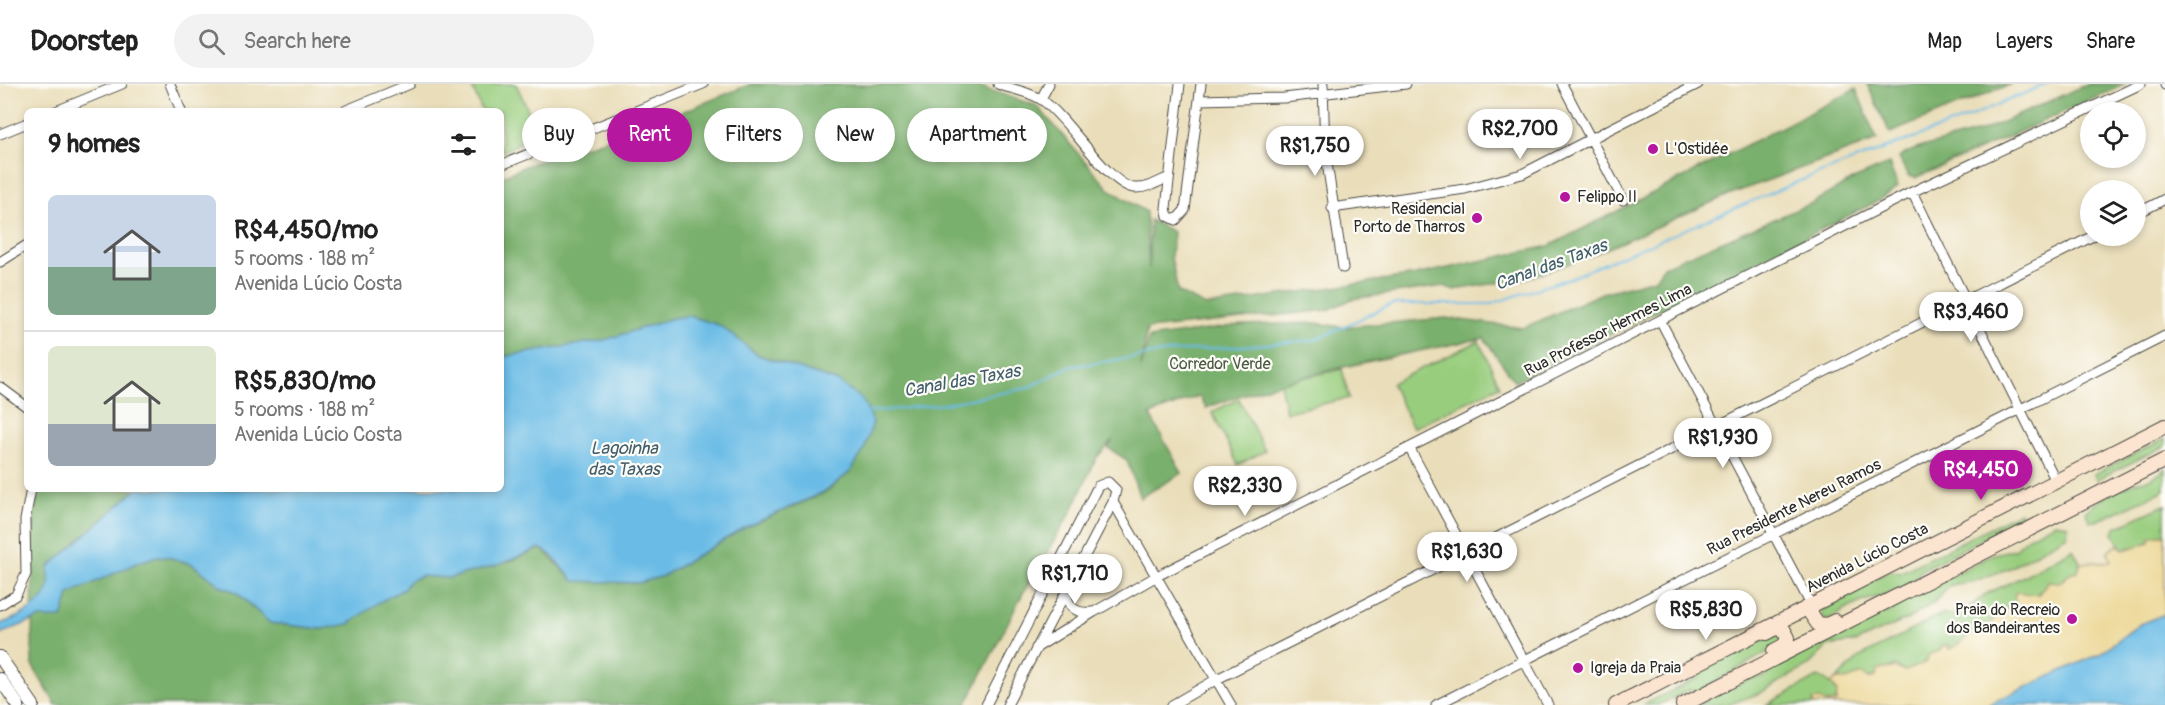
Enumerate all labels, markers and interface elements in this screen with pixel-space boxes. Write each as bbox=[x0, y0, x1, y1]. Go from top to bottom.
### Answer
search box bbox=[174, 14, 594, 68]
text: Doorstep bbox=[30, 24, 138, 59]
icon: search bbox=[195, 25, 228, 58]
text: Search here bbox=[243, 27, 351, 55]
text: Map bbox=[1927, 28, 1962, 55]
text: Layers bbox=[1995, 28, 2053, 55]
text: Share bbox=[2086, 28, 2135, 55]
map controls bbox=[2080, 102, 2146, 246]
button: locate bbox=[2080, 102, 2146, 168]
chip: Buy bbox=[522, 108, 595, 162]
chip: Rent bbox=[607, 108, 692, 162]
chip: Filters bbox=[704, 108, 803, 162]
chip: New bbox=[815, 108, 895, 162]
chip: Apartment bbox=[907, 108, 1047, 162]
pin: R$2,700 bbox=[1465, 109, 1575, 160]
text: R$2,700 bbox=[1482, 116, 1558, 141]
pin: R$1,750 bbox=[1260, 126, 1370, 177]
text: 9 homes bbox=[48, 128, 140, 160]
icon: filters bbox=[447, 128, 480, 161]
text: R$1,750 bbox=[1280, 133, 1350, 158]
place label: L'Ostidée bbox=[1665, 139, 1728, 159]
marker: L'Ostidée bbox=[1646, 142, 1660, 156]
button: layers bbox=[2080, 180, 2146, 246]
place label: Felippo II bbox=[1577, 187, 1637, 207]
marker: Felippo II bbox=[1558, 190, 1572, 204]
place label: Residencial Porto de Tharros bbox=[1353, 199, 1465, 237]
marker: Residencial Porto de Tharros bbox=[1470, 211, 1484, 225]
text: R$4,450/mo bbox=[234, 214, 378, 246]
icon: home bbox=[96, 219, 168, 291]
water label: Canal das Taxas bbox=[1492, 233, 1612, 296]
text: 5 rooms · 188 m² bbox=[234, 246, 375, 271]
text: Avenida Lúcio Costa bbox=[234, 271, 402, 296]
street label: Rua Professor Hermes Lima bbox=[1521, 279, 1695, 381]
pin: R$3,460 bbox=[1916, 292, 2026, 343]
text: R$3,460 bbox=[1933, 299, 2009, 324]
park label: Corredor Verde bbox=[1169, 354, 1271, 374]
water label: Canal das Taxas bbox=[902, 359, 1024, 403]
text: R$5,830/mo bbox=[234, 365, 376, 397]
icon: home bbox=[96, 370, 168, 442]
text: 5 rooms · 188 m² bbox=[234, 397, 375, 422]
pin: R$1,930 bbox=[1668, 418, 1778, 469]
text: Avenida Lúcio Costa bbox=[234, 422, 402, 447]
text: R$1,930 bbox=[1688, 425, 1758, 450]
water label: Lagoinha das Taxas bbox=[588, 437, 662, 481]
pin: R$4,450 bbox=[1926, 450, 2036, 501]
street label: Rua Presidente Nereu Ramos bbox=[1704, 454, 1884, 560]
text: R$4,450 bbox=[1943, 457, 2019, 482]
pin: R$2,330 bbox=[1190, 466, 1300, 517]
text: R$2,330 bbox=[1208, 473, 1282, 498]
street label: Avenida Lúcio Costa bbox=[1802, 519, 1932, 597]
pin: R$1,630 bbox=[1412, 532, 1522, 583]
text: R$1,630 bbox=[1431, 539, 1503, 564]
pin: R$1,710 bbox=[1020, 554, 1130, 605]
text: R$1,710 bbox=[1041, 561, 1109, 586]
pin: R$5,830 bbox=[1651, 590, 1761, 641]
text: R$5,830 bbox=[1669, 597, 1743, 622]
place label: Praia do Recreio dos Bandeirantes bbox=[1946, 600, 2060, 638]
marker: Praia do Recreio dos Bandeirantes bbox=[2065, 612, 2079, 626]
place label: Igreja da Praia bbox=[1590, 658, 1681, 678]
marker: Igreja da Praia bbox=[1571, 661, 1585, 675]

